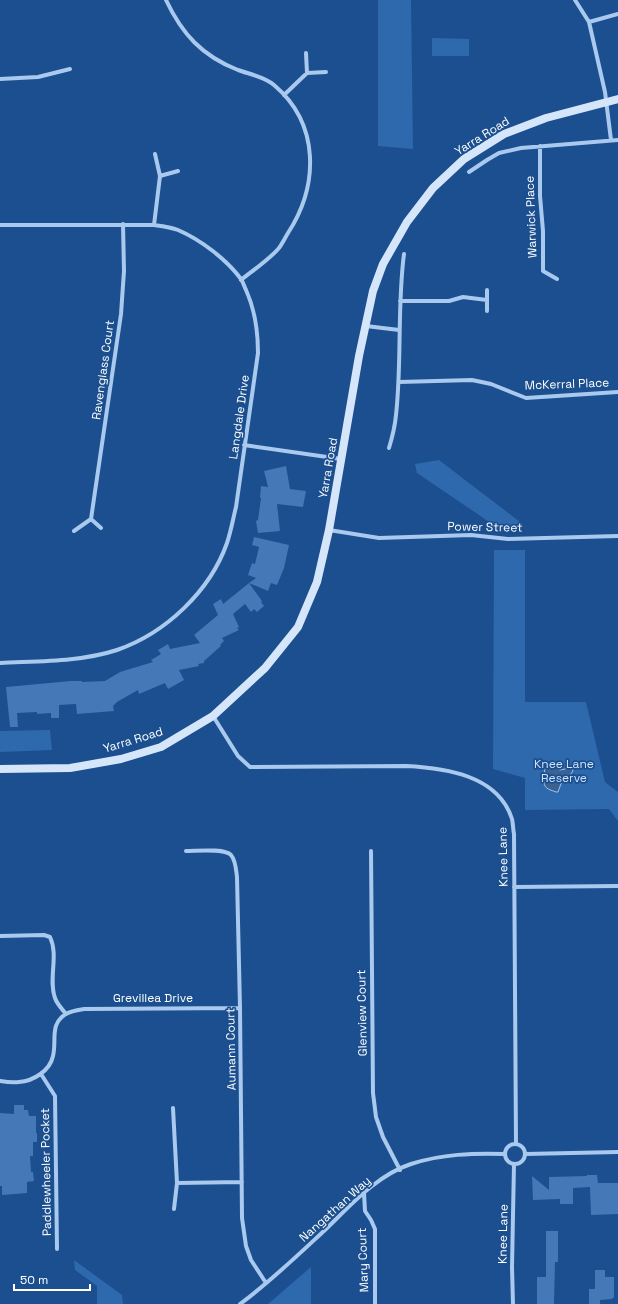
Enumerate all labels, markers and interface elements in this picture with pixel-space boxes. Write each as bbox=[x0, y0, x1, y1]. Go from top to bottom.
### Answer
street label: Yarra Road bbox=[452, 113, 512, 159]
street label: Warwick Place bbox=[522, 176, 540, 258]
street label: Ravenglass Court bbox=[88, 319, 118, 421]
street label: Langdale Drive bbox=[225, 374, 253, 460]
street label: McKerral Place bbox=[524, 375, 610, 393]
street label: Yarra Road bbox=[315, 436, 341, 500]
street label: Power Street bbox=[447, 518, 523, 536]
street label: Yarra Road bbox=[101, 723, 165, 757]
park label: Knee Lane Reserve bbox=[534, 756, 594, 786]
street label: Knee Lane bbox=[494, 827, 512, 887]
street label: Glenview Court bbox=[353, 969, 371, 1057]
street label: Grevillea Drive bbox=[113, 990, 193, 1006]
street label: Aumann Court bbox=[222, 1008, 240, 1090]
street label: Paddlewheeler Pocket bbox=[37, 1108, 55, 1236]
street label: Nangathan Way bbox=[296, 1173, 374, 1245]
street label: Knee Lane bbox=[494, 1204, 512, 1264]
street label: Mary Court bbox=[354, 1227, 372, 1293]
scale bar bbox=[14, 1266, 90, 1292]
text: 50 m bbox=[20, 1272, 48, 1288]

